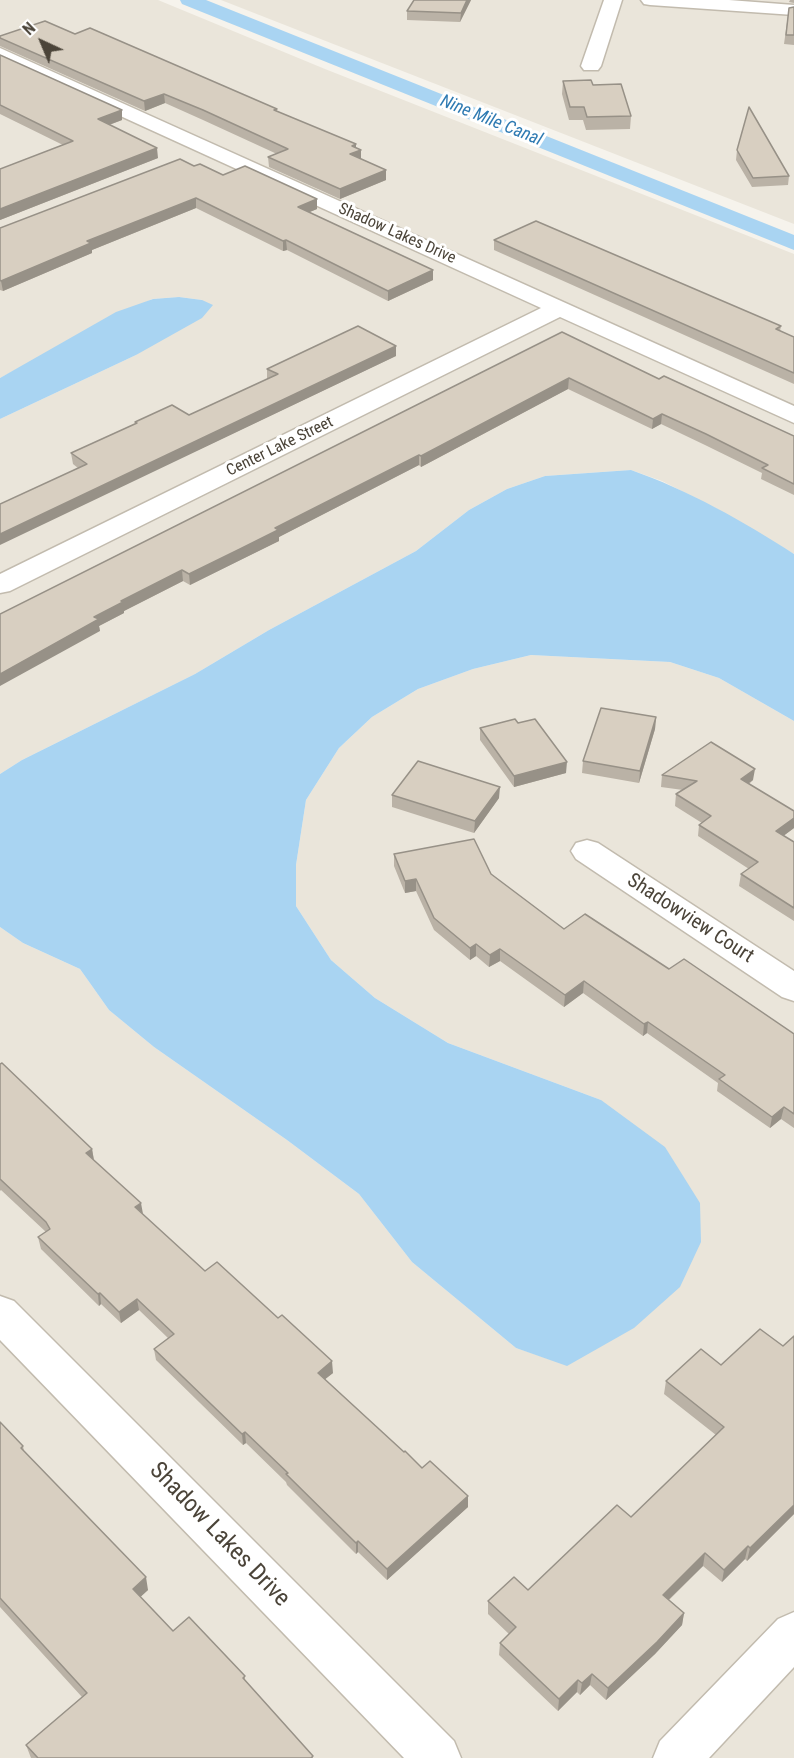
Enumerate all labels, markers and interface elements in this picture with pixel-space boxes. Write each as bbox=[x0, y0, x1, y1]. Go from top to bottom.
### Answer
north arrow bbox=[12, 12, 72, 72]
text: N bbox=[19, 18, 39, 39]
water label: Nine Mile Canal bbox=[437, 91, 545, 151]
street label: Shadow Lakes Drive bbox=[335, 200, 459, 268]
street label: Center Lake Street bbox=[224, 413, 336, 481]
street label: Shadowview Court bbox=[622, 869, 758, 969]
street label: Shadow Lakes Drive bbox=[143, 1457, 295, 1613]

